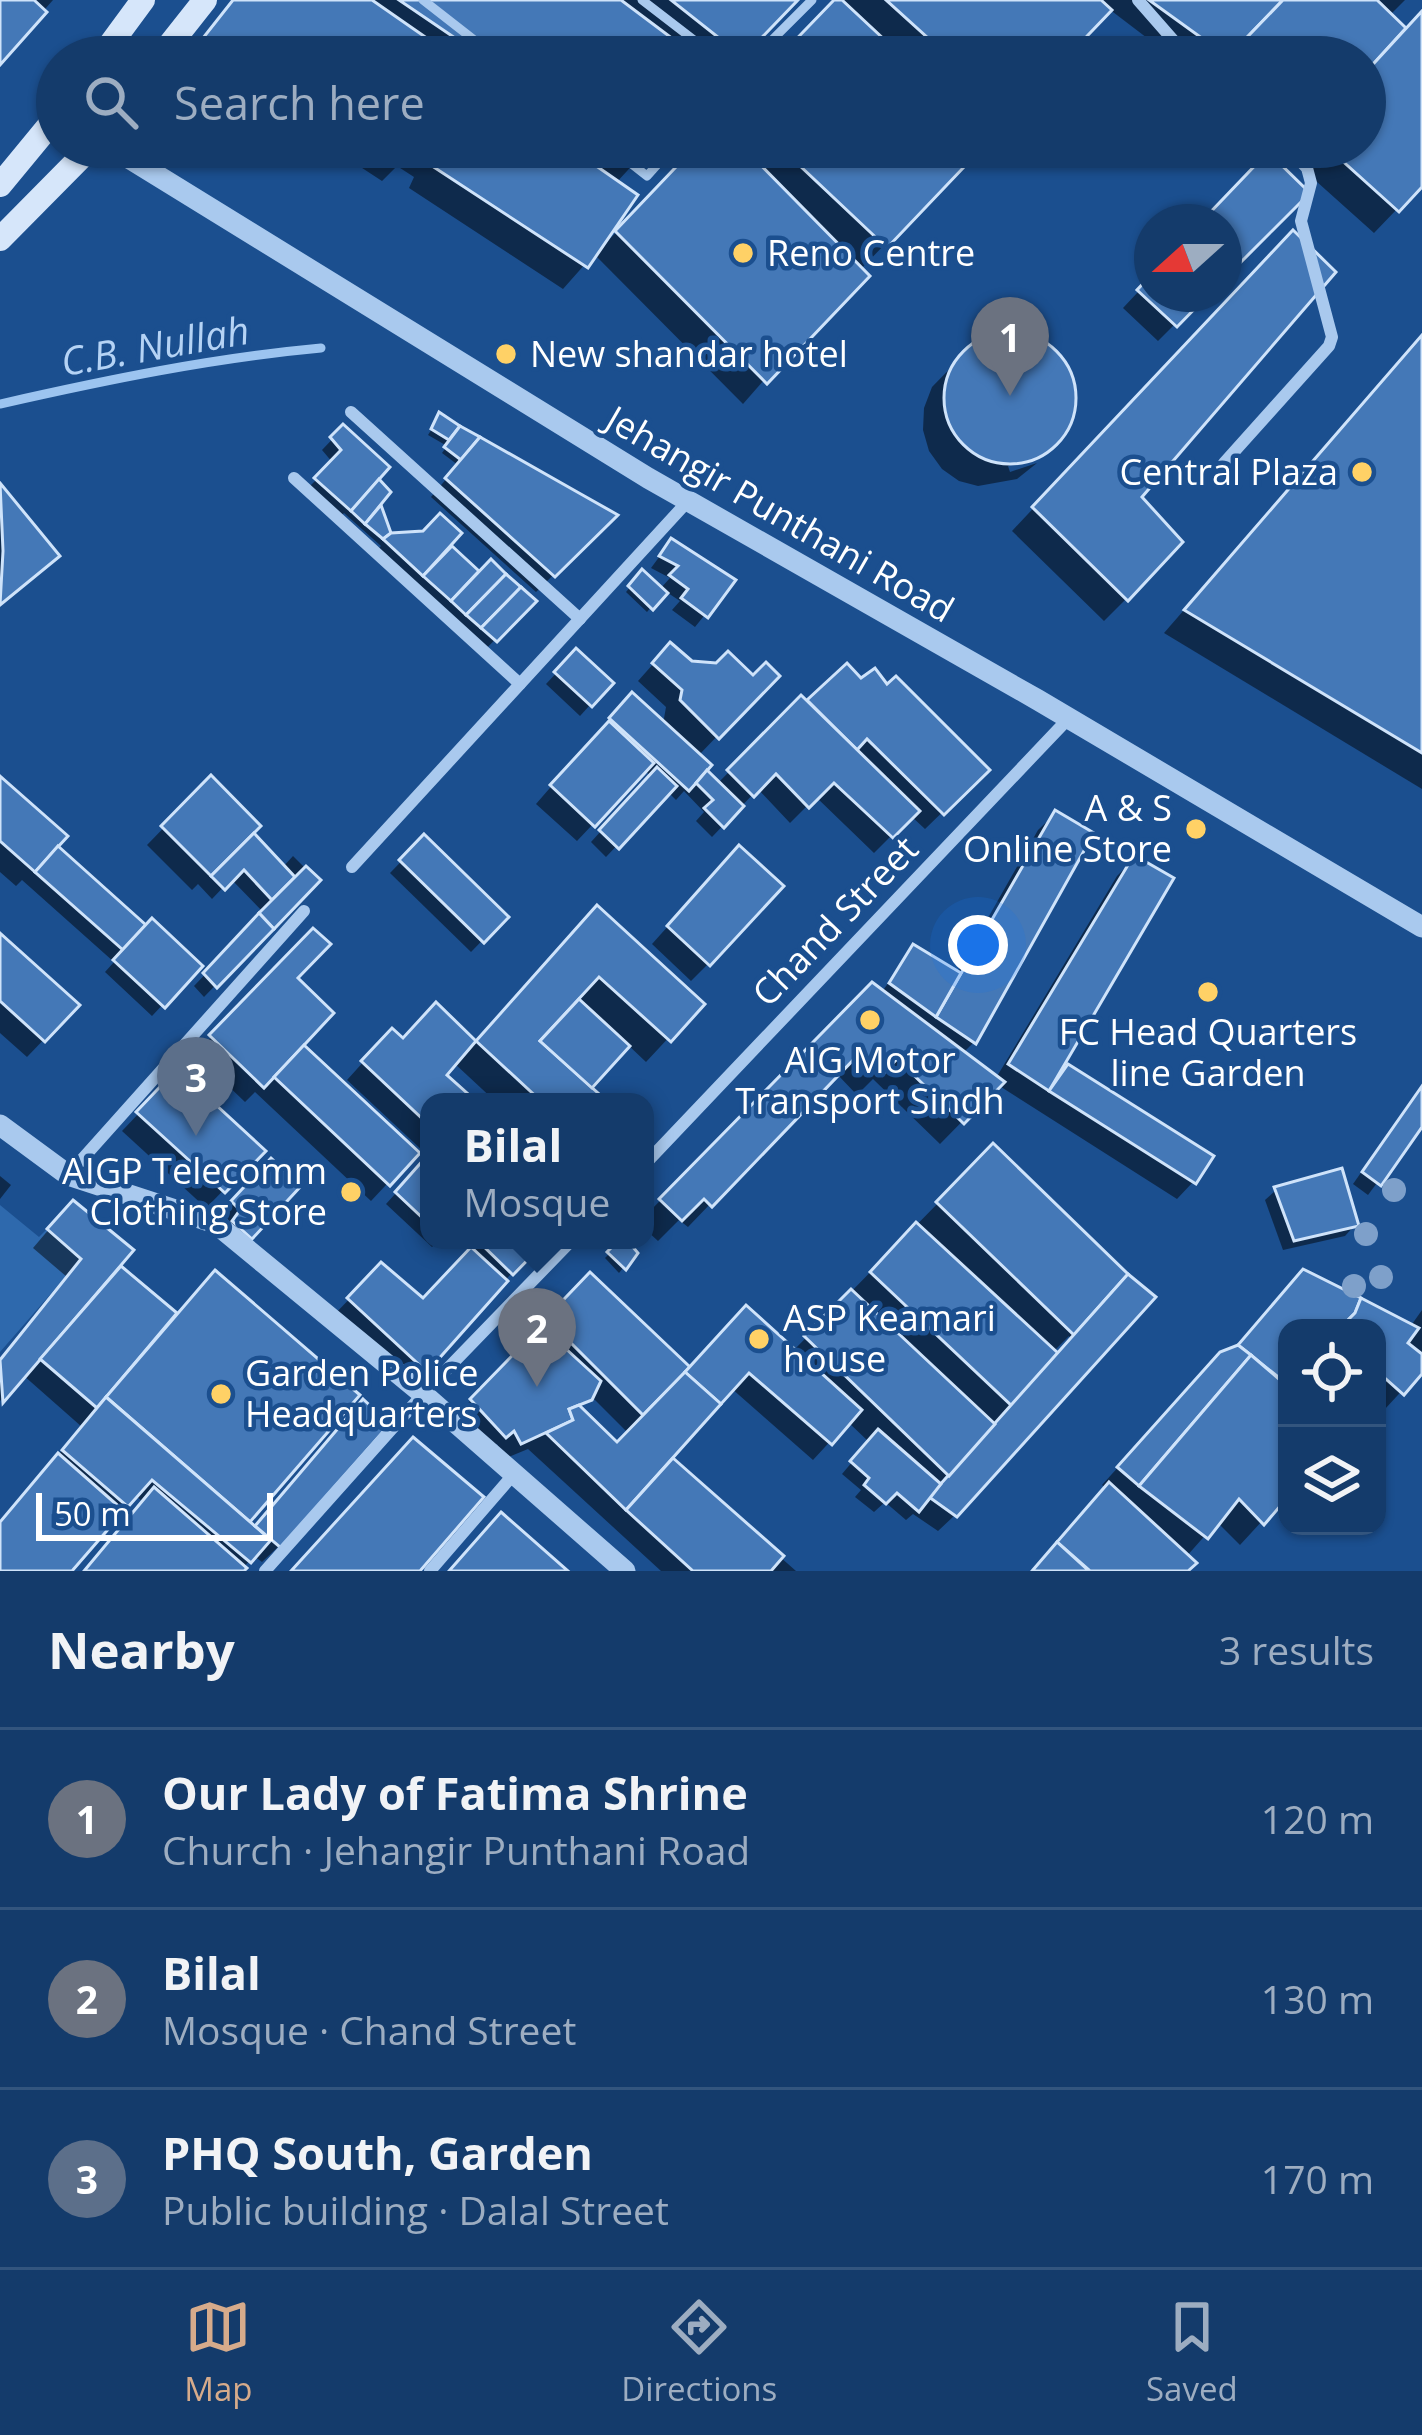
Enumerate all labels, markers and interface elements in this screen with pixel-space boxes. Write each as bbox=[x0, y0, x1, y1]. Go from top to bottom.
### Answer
search box bbox=[36, 36, 1386, 168]
icon: search bbox=[78, 69, 144, 135]
text: Search here bbox=[174, 72, 425, 133]
north arrow bbox=[1134, 204, 1242, 312]
place label: Reno Centre bbox=[767, 228, 975, 277]
marker: Reno Centre bbox=[730, 240, 756, 266]
pin: 1 bbox=[971, 297, 1049, 396]
water label: C.B. Nullah bbox=[56, 302, 253, 387]
place label: New shandar hotel bbox=[530, 329, 848, 378]
marker: New shandar hotel bbox=[493, 341, 519, 367]
street label: Jehangir Punthani Road bbox=[595, 392, 963, 633]
place label: Central Plaza bbox=[1119, 447, 1338, 496]
marker: Central Plaza bbox=[1349, 459, 1375, 485]
place label: A & S Online Store bbox=[963, 783, 1172, 873]
marker: A & S Online Store bbox=[1183, 816, 1209, 842]
street label: Chand Street bbox=[741, 825, 928, 1016]
your location bbox=[948, 915, 1008, 975]
marker: FC Head Quarters line Garden bbox=[1195, 979, 1221, 1005]
marker: AIG Motor Transport Sindh bbox=[857, 1007, 883, 1033]
place label: FC Head Quarters line Garden bbox=[1059, 1007, 1357, 1097]
place label: AIG Motor Transport Sindh bbox=[735, 1035, 1005, 1125]
pin: 3 bbox=[157, 1037, 235, 1136]
popup bbox=[420, 1093, 654, 1249]
text: Bilal bbox=[464, 1114, 562, 1175]
place label: AIGP Telecomm Clothing Store bbox=[62, 1146, 327, 1236]
text: Mosque bbox=[464, 1175, 610, 1228]
marker: AIGP Telecomm Clothing Store bbox=[338, 1179, 364, 1205]
pin: 2 bbox=[498, 1288, 576, 1387]
place label: ASP Keamari house bbox=[783, 1293, 996, 1383]
map controls bbox=[1278, 1319, 1386, 1535]
button: locate bbox=[1278, 1319, 1386, 1427]
marker: ASP Keamari house bbox=[746, 1326, 772, 1352]
place label: Garden Police Headquarters bbox=[245, 1348, 479, 1438]
marker: Garden Police Headquarters bbox=[208, 1381, 234, 1407]
button: layers bbox=[1278, 1427, 1386, 1535]
scale bar bbox=[36, 1487, 273, 1540]
text: 50 m bbox=[54, 1491, 131, 1536]
text: Nearby bbox=[48, 1614, 235, 1684]
text: 3 results bbox=[1219, 1623, 1374, 1676]
text: Our Lady of Fatima Shrine bbox=[162, 1762, 748, 1823]
text: 1 bbox=[76, 1792, 98, 1845]
text: 120 m bbox=[1261, 1792, 1374, 1845]
text: Church · Jehangir Punthani Road bbox=[162, 1823, 750, 1876]
text: Bilal bbox=[162, 1942, 261, 2003]
text: 2 bbox=[76, 1972, 98, 2025]
text: 130 m bbox=[1261, 1972, 1374, 2025]
text: Mosque · Chand Street bbox=[162, 2003, 576, 2056]
text: PHQ South, Garden bbox=[162, 2122, 593, 2183]
text: 3 bbox=[76, 2152, 98, 2205]
text: 170 m bbox=[1261, 2152, 1374, 2205]
text: Public building · Dalal Street bbox=[162, 2183, 669, 2236]
tab: Map bbox=[184, 2294, 253, 2411]
tab: Directions bbox=[621, 2294, 777, 2411]
tab: Saved bbox=[1146, 2294, 1238, 2411]

